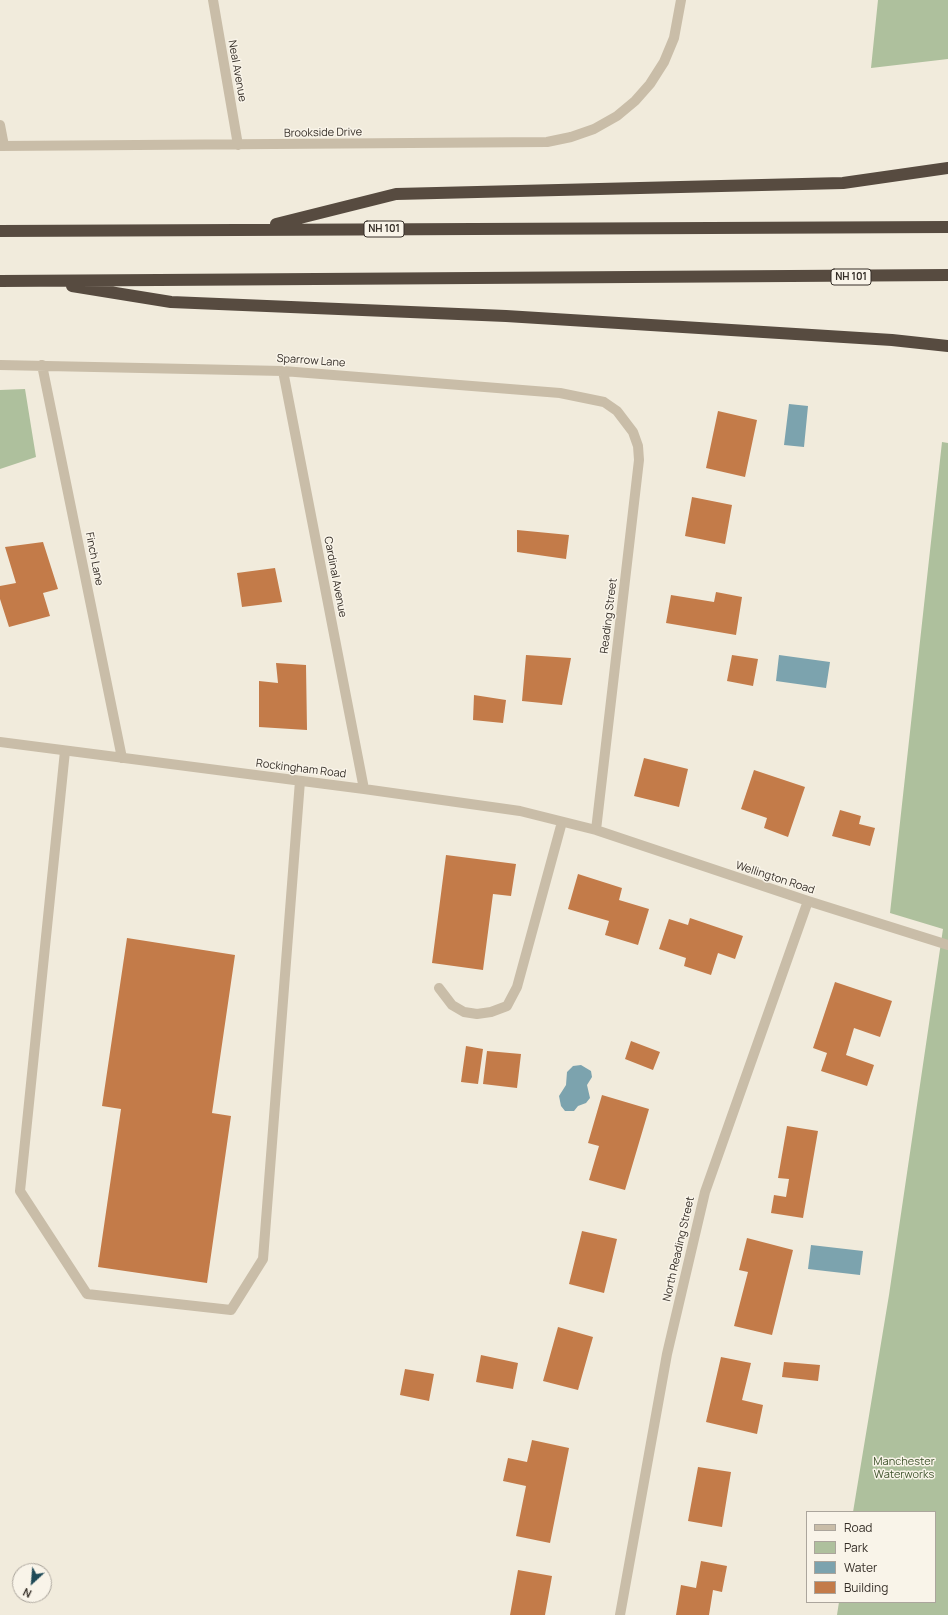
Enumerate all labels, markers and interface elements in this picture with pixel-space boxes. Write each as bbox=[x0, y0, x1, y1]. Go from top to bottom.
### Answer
street label: Neal Avenue bbox=[225, 39, 249, 103]
street label: Brookside Drive bbox=[284, 126, 362, 140]
road number: NH 101 bbox=[364, 221, 404, 237]
road number: NH 101 bbox=[831, 269, 871, 285]
street label: Sparrow Lane bbox=[276, 352, 346, 370]
street label: Finch Lane bbox=[82, 531, 106, 587]
street label: Cardinal Avenue bbox=[321, 535, 349, 619]
street label: Reading Street bbox=[598, 577, 620, 655]
street label: Rockingham Road bbox=[255, 757, 347, 781]
street label: Wellington Road bbox=[734, 859, 816, 897]
street label: North Reading Street bbox=[661, 1195, 697, 1303]
park label: Manchester Waterworks bbox=[873, 1455, 935, 1481]
legend bbox=[806, 1511, 936, 1603]
text: Road bbox=[844, 1519, 872, 1536]
text: Park bbox=[844, 1539, 868, 1556]
text: Water bbox=[844, 1559, 877, 1576]
north arrow bbox=[12, 1563, 52, 1603]
text: Building bbox=[844, 1579, 888, 1596]
text: N bbox=[20, 1585, 34, 1602]

